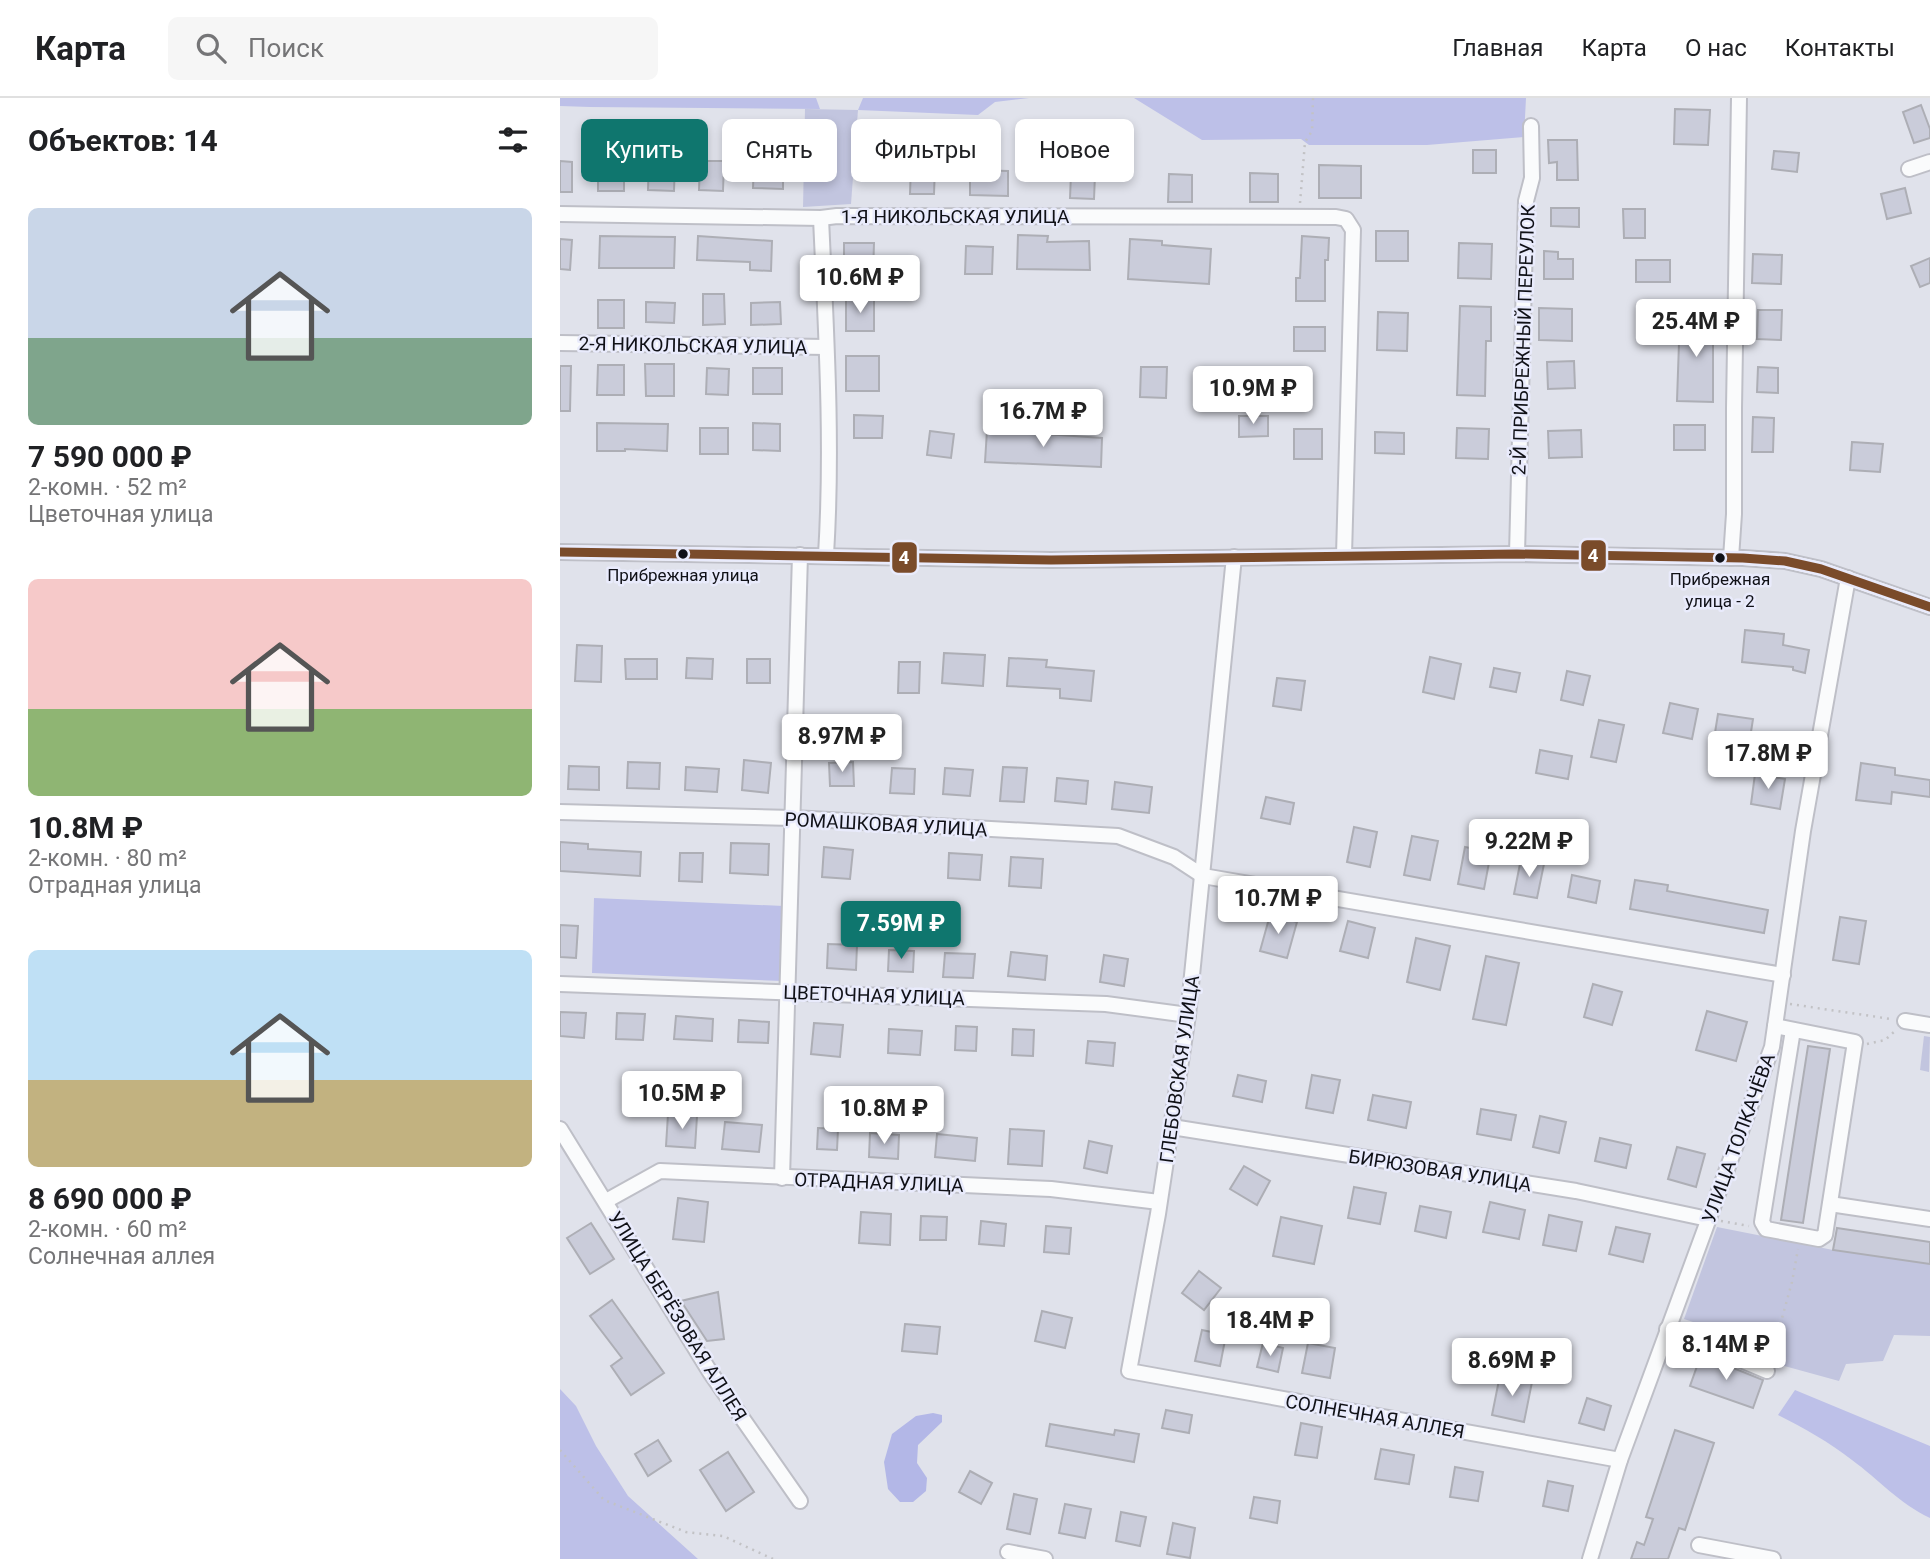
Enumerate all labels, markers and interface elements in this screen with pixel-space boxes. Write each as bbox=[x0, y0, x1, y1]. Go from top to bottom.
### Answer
search box bbox=[168, 17, 658, 80]
text: Карта bbox=[35, 29, 126, 68]
icon: search bbox=[192, 29, 230, 67]
text: Поиск bbox=[248, 33, 324, 63]
text: Главная bbox=[1452, 34, 1543, 62]
text: Карта bbox=[1581, 34, 1647, 62]
text: О нас bbox=[1685, 34, 1747, 62]
text: Контакты bbox=[1785, 34, 1895, 62]
chip: Купить bbox=[581, 119, 708, 182]
chip: Снять bbox=[722, 119, 837, 182]
chip: Фильтры bbox=[851, 119, 1001, 182]
chip: Новое bbox=[1015, 119, 1134, 182]
icon: filters bbox=[494, 121, 532, 159]
text: Объектов: 14 bbox=[28, 123, 218, 158]
street label: 2-Й ПРИБРЕЖНЫЙ ПЕРЕУЛОК bbox=[1507, 203, 1540, 476]
street label: 1-Я НИКОЛЬСКАЯ УЛИЦА bbox=[841, 205, 1070, 228]
icon: home bbox=[217, 253, 343, 379]
pin: 10.6M ₽ bbox=[795, 256, 925, 315]
text: 10.6M ₽ bbox=[816, 264, 904, 291]
pin: 25.4M ₽ bbox=[1631, 300, 1761, 359]
text: 25.4M ₽ bbox=[1652, 308, 1740, 335]
street label: 2-Я НИКОЛЬСКАЯ УЛИЦА bbox=[578, 332, 808, 359]
pin: 10.9M ₽ bbox=[1188, 366, 1318, 426]
text: 10.9M ₽ bbox=[1209, 375, 1297, 402]
pin: 16.7M ₽ bbox=[978, 390, 1108, 449]
text: 16.7M ₽ bbox=[999, 398, 1087, 425]
text: 7 590 000 ₽ bbox=[28, 439, 192, 474]
text: 2-комн. · 52 m² bbox=[28, 474, 187, 501]
text: Цветочная улица bbox=[28, 501, 214, 528]
line badge: 4 bbox=[1580, 539, 1607, 572]
line badge: 4 bbox=[891, 541, 918, 574]
text: 4 bbox=[1588, 544, 1599, 567]
text: 4 bbox=[899, 546, 910, 569]
marker: Прибрежная улица bbox=[676, 547, 690, 561]
marker: Прибрежная улица - 2 bbox=[1713, 551, 1727, 565]
place label: Прибрежная улица bbox=[607, 565, 759, 585]
place label: Прибрежная улица - 2 bbox=[1670, 569, 1770, 611]
icon: home bbox=[217, 624, 343, 750]
pin: 8.97M ₽ bbox=[777, 714, 907, 774]
text: 8.97M ₽ bbox=[798, 723, 886, 750]
pin: 17.8M ₽ bbox=[1703, 732, 1833, 791]
text: 17.8M ₽ bbox=[1724, 740, 1812, 767]
street label: РОМАШКОВАЯ УЛИЦА bbox=[784, 808, 989, 841]
text: 10.8M ₽ bbox=[28, 810, 143, 845]
pin: 9.22M ₽ bbox=[1464, 820, 1594, 879]
text: 9.22M ₽ bbox=[1485, 828, 1573, 855]
text: 2-комн. · 80 m² bbox=[28, 845, 187, 872]
text: Отрадная улица bbox=[28, 872, 201, 899]
pin: 10.7M ₽ bbox=[1213, 876, 1343, 936]
text: 10.7M ₽ bbox=[1234, 885, 1322, 912]
pin: 7.59M ₽ bbox=[836, 902, 966, 961]
text: 7.59M ₽ bbox=[857, 910, 945, 937]
street label: ГЛЕБОВСКАЯ УЛИЦА bbox=[1155, 973, 1204, 1164]
street label: ЦВЕТОЧНАЯ УЛИЦА bbox=[783, 981, 966, 1010]
icon: home bbox=[217, 995, 343, 1121]
street label: УЛИЦА ТОЛКАЧЁВА bbox=[1697, 1050, 1780, 1226]
pin: 10.5M ₽ bbox=[617, 1072, 747, 1131]
text: 10.5M ₽ bbox=[638, 1080, 726, 1107]
pin: 10.8M ₽ bbox=[819, 1086, 949, 1146]
text: 10.8M ₽ bbox=[840, 1095, 928, 1122]
street label: БИРЮЗОВАЯ УЛИЦА bbox=[1347, 1145, 1534, 1196]
street label: ОТРАДНАЯ УЛИЦА bbox=[794, 1168, 965, 1197]
text: 8 690 000 ₽ bbox=[28, 1181, 192, 1216]
street label: УЛИЦА БЕРЁЗОВАЯ АЛЛЕЯ bbox=[603, 1207, 752, 1425]
text: 2-комн. · 60 m² bbox=[28, 1216, 187, 1243]
text: Солнечная аллея bbox=[28, 1243, 215, 1270]
pin: 18.4M ₽ bbox=[1205, 1298, 1335, 1358]
text: 18.4M ₽ bbox=[1226, 1307, 1314, 1334]
pin: 8.14M ₽ bbox=[1661, 1322, 1791, 1382]
text: 8.14M ₽ bbox=[1682, 1331, 1770, 1358]
pin: 8.69M ₽ bbox=[1447, 1338, 1577, 1398]
text: 8.69M ₽ bbox=[1468, 1347, 1556, 1374]
street label: СОЛНЕЧНАЯ АЛЛЕЯ bbox=[1284, 1389, 1466, 1444]

